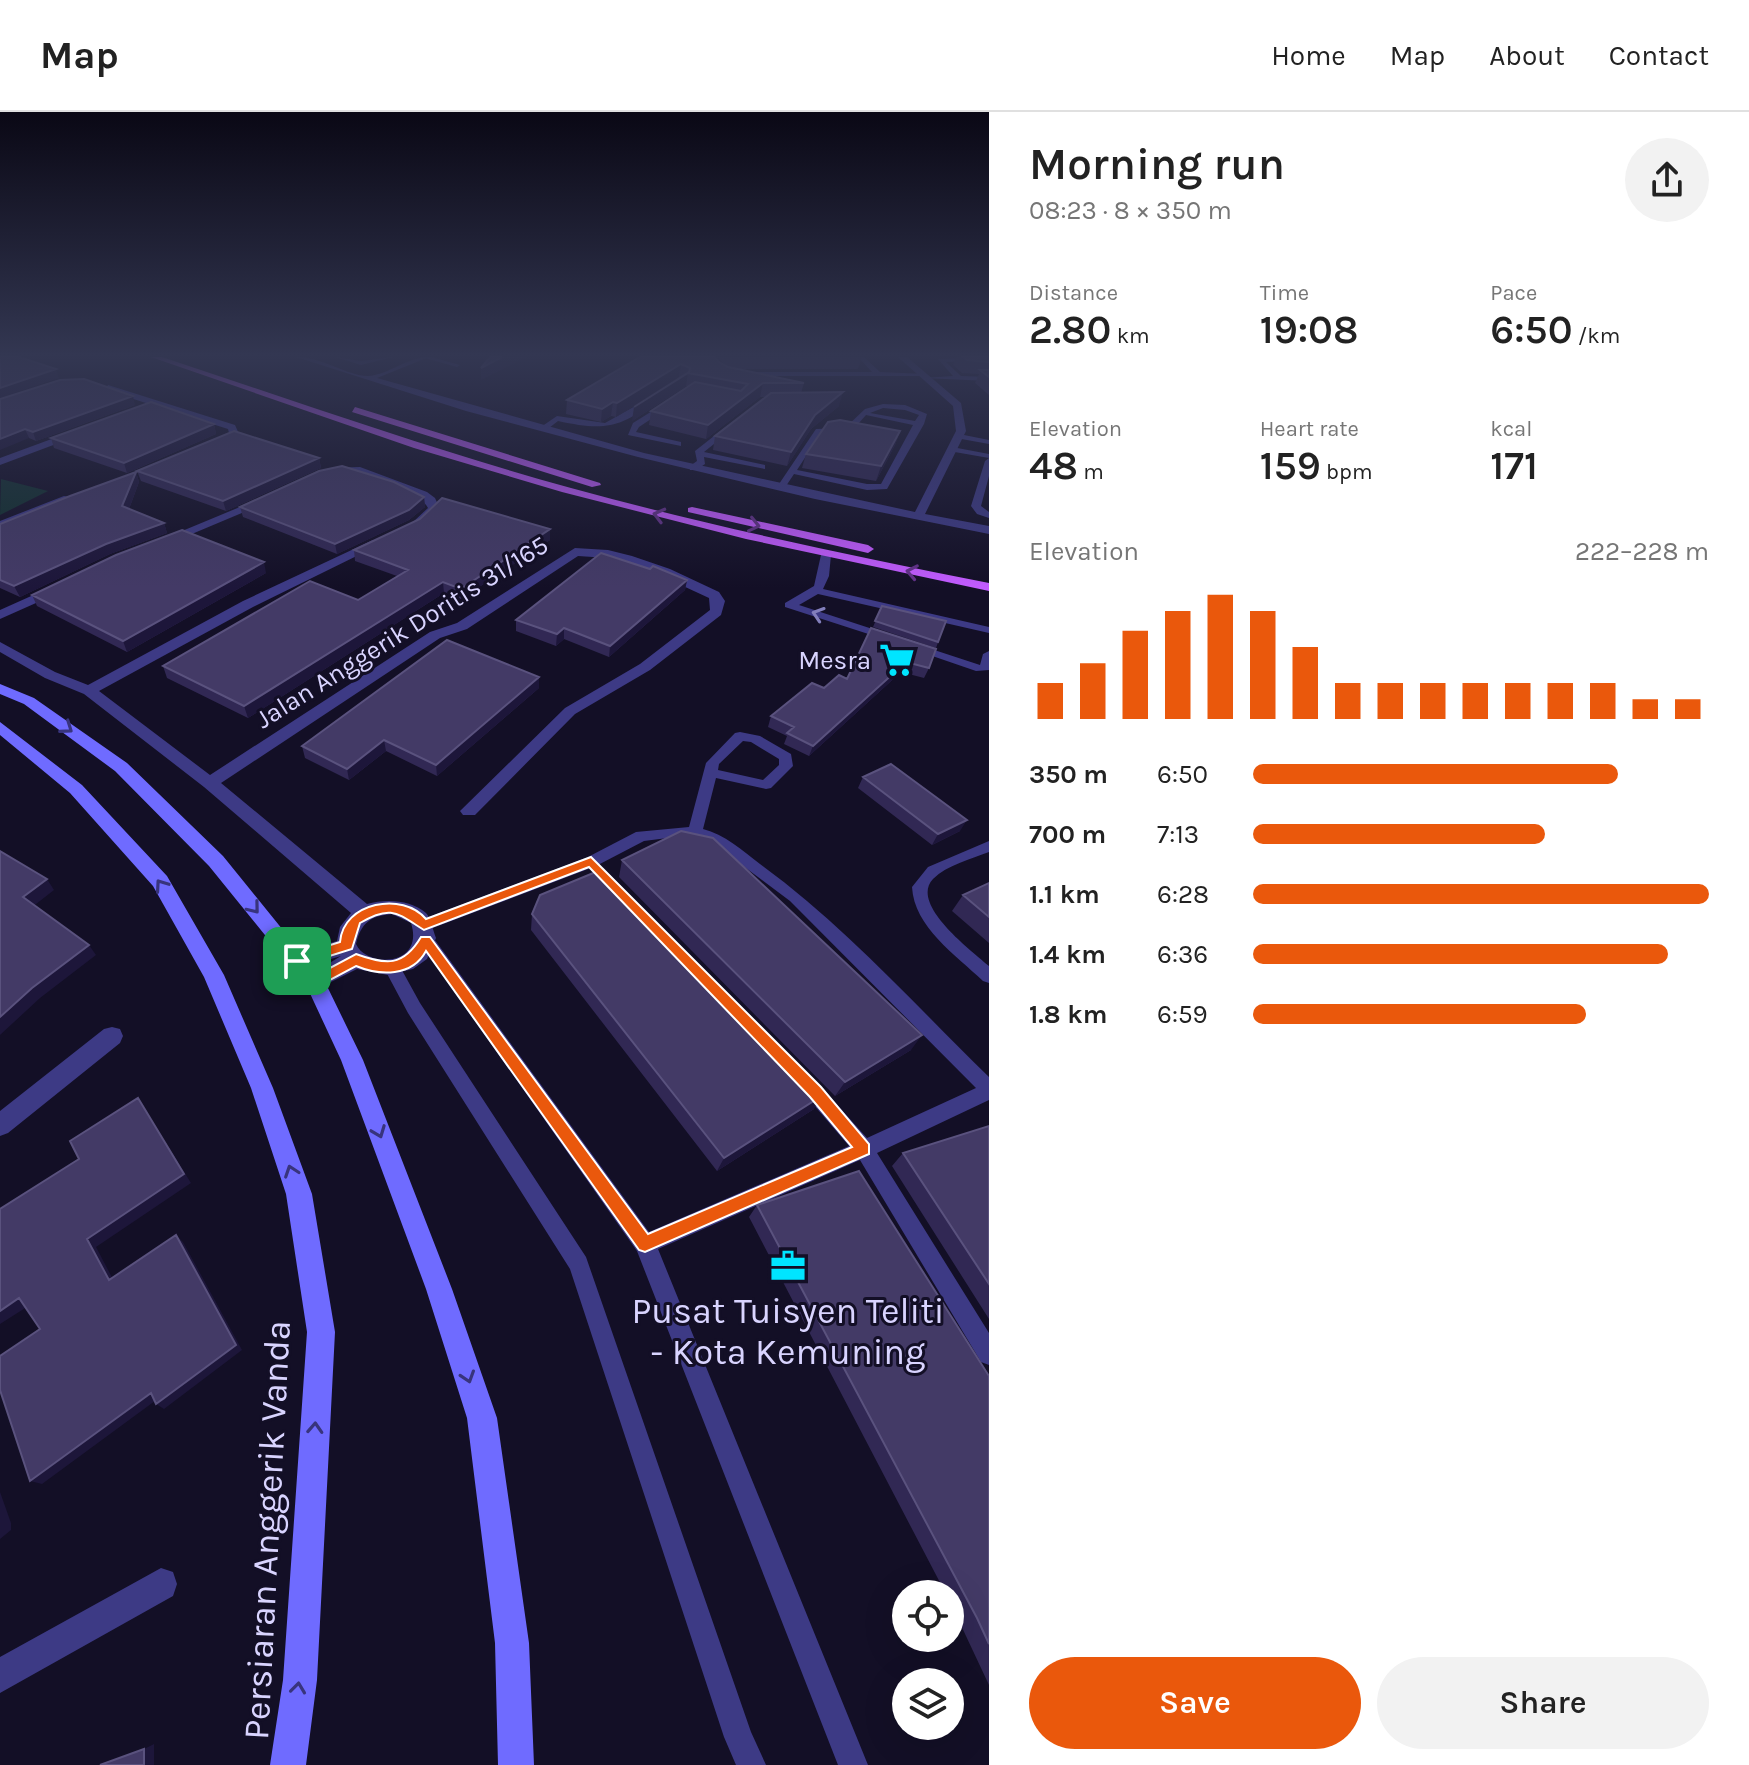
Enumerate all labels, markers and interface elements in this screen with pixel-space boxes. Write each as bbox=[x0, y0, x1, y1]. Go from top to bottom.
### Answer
text: Map bbox=[40, 33, 119, 78]
text: Home bbox=[1271, 39, 1346, 72]
text: Map bbox=[1390, 39, 1445, 72]
text: About bbox=[1489, 39, 1565, 72]
text: Contact bbox=[1609, 39, 1709, 72]
button: share bbox=[1625, 138, 1709, 222]
text: Morning run bbox=[1029, 139, 1285, 190]
text: 08:23 · 8 × 350 m bbox=[1029, 195, 1232, 226]
text: Distance bbox=[1029, 280, 1118, 306]
text: Time bbox=[1260, 280, 1309, 306]
text: Pace bbox=[1490, 280, 1537, 306]
text: 2.80 bbox=[1029, 306, 1112, 353]
text: 19:08 bbox=[1260, 306, 1358, 353]
text: 6:50 bbox=[1490, 306, 1573, 353]
text: km bbox=[1112, 323, 1150, 349]
text: /km bbox=[1573, 323, 1620, 349]
text: Elevation bbox=[1029, 416, 1122, 442]
text: Heart rate bbox=[1260, 416, 1359, 442]
text: kcal bbox=[1490, 416, 1532, 442]
text: 48 bbox=[1029, 442, 1078, 489]
text: 159 bbox=[1260, 442, 1321, 489]
text: 171 bbox=[1490, 442, 1538, 489]
text: m bbox=[1078, 459, 1104, 485]
text: bpm bbox=[1321, 459, 1372, 485]
one-way arrow bbox=[652, 508, 666, 524]
one-way arrow bbox=[747, 515, 760, 532]
street label: Jalan Anggerik Doritis 31/165 bbox=[250, 529, 554, 735]
text: Elevation bbox=[1029, 536, 1139, 567]
text: 222–228 m bbox=[1575, 536, 1709, 567]
one-way arrow bbox=[906, 564, 920, 581]
one-way arrow bbox=[812, 607, 825, 623]
supermarket icon: Mesra bbox=[878, 641, 916, 679]
place label: Mesra bbox=[798, 645, 871, 676]
one-way arrow bbox=[58, 718, 72, 733]
text: 350 m bbox=[1029, 759, 1108, 790]
text: 6:50 bbox=[1157, 759, 1208, 790]
text: 700 m bbox=[1029, 819, 1106, 850]
text: 7:13 bbox=[1157, 819, 1199, 850]
one-way arrow bbox=[156, 879, 171, 893]
text: 1.1 km bbox=[1029, 879, 1100, 910]
text: 6:28 bbox=[1157, 879, 1209, 910]
one-way arrow bbox=[244, 898, 258, 913]
pin bbox=[263, 927, 331, 995]
icon: arrive bbox=[275, 939, 319, 983]
text: 1.4 km bbox=[1029, 939, 1106, 970]
text: 6:36 bbox=[1157, 939, 1208, 970]
text: 1.8 km bbox=[1029, 999, 1107, 1030]
text: 6:59 bbox=[1157, 999, 1208, 1030]
one-way arrow bbox=[369, 1124, 386, 1138]
one-way arrow bbox=[285, 1165, 301, 1179]
office icon: Pusat Tuisyen Teliti - Kota Kemuning bbox=[769, 1247, 807, 1285]
place label: Pusat Tuisyen Teliti - Kota Kemuning bbox=[631, 1290, 945, 1373]
street label: Persiaran Anggerik Vanda bbox=[235, 1319, 299, 1741]
one-way arrow bbox=[459, 1369, 475, 1383]
one-way arrow bbox=[306, 1421, 323, 1434]
map controls bbox=[892, 1580, 964, 1740]
button: locate bbox=[892, 1580, 964, 1652]
button: Save bbox=[1029, 1657, 1361, 1749]
button: Share bbox=[1377, 1657, 1709, 1749]
button: layers bbox=[892, 1668, 964, 1740]
one-way arrow bbox=[290, 1681, 307, 1694]

